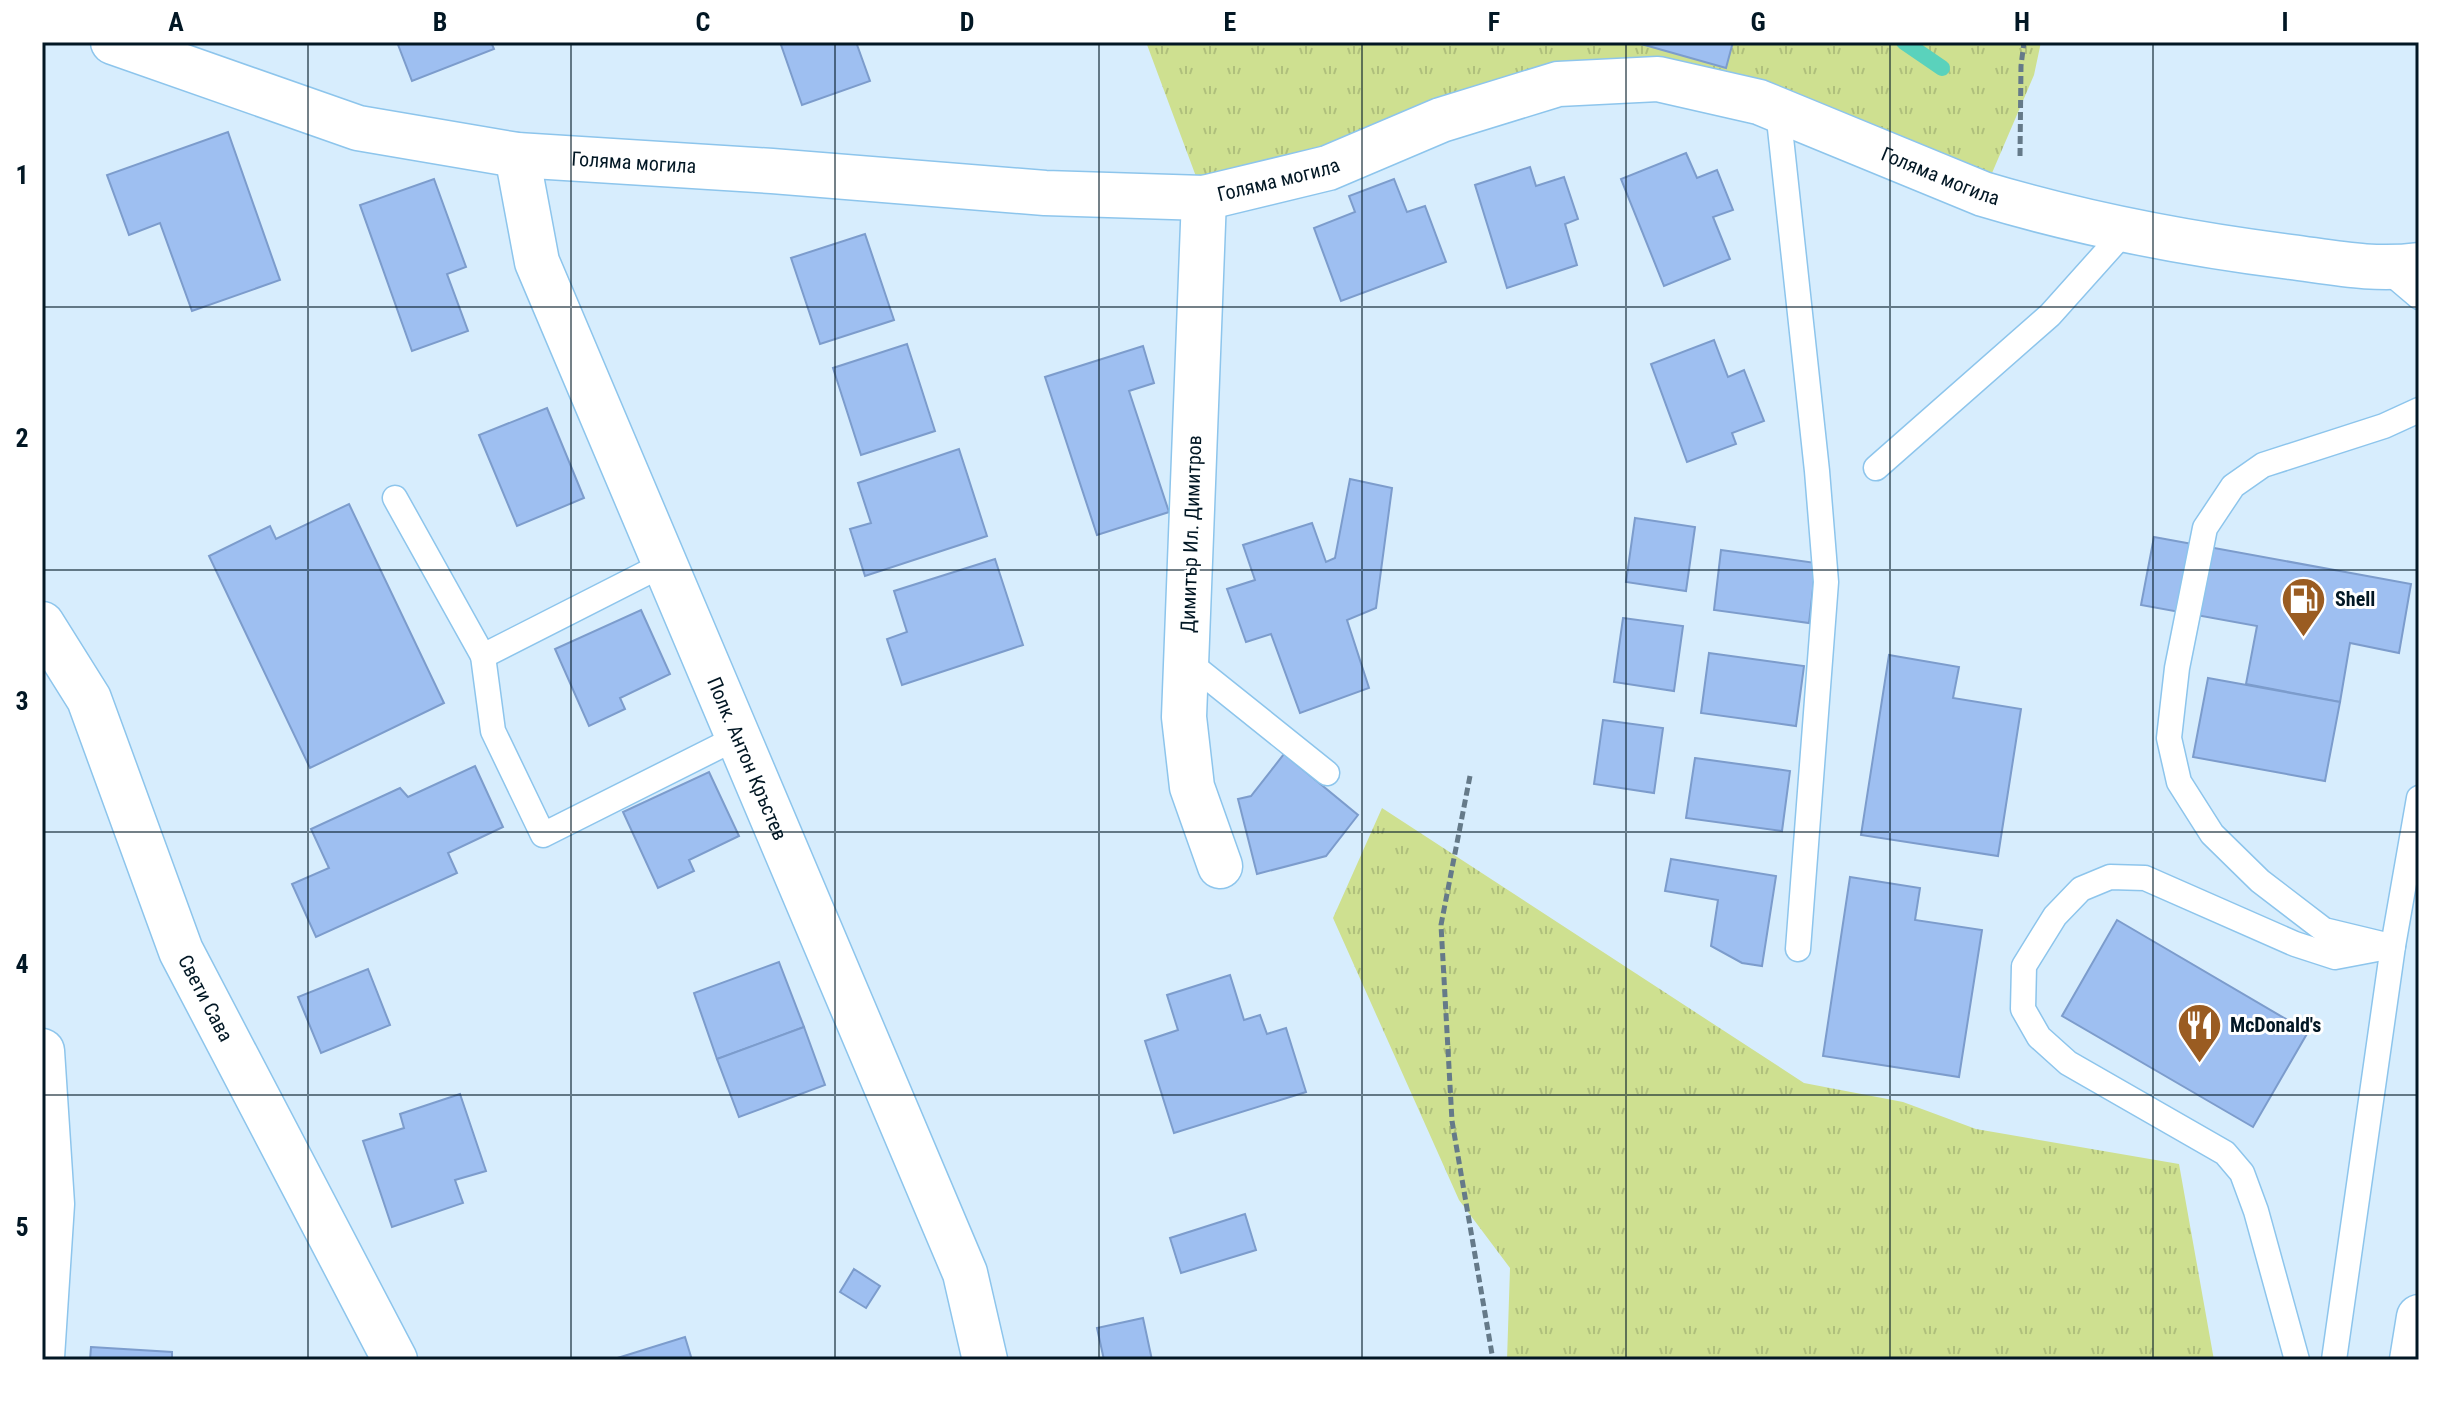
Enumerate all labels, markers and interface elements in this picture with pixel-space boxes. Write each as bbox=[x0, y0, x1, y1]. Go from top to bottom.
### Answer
text: A bbox=[168, 7, 184, 37]
text: B bbox=[433, 7, 447, 37]
text: C bbox=[696, 7, 711, 37]
text: D bbox=[960, 7, 974, 37]
text: E bbox=[1224, 7, 1237, 37]
text: F bbox=[1488, 7, 1500, 37]
text: G bbox=[1750, 7, 1766, 37]
text: H bbox=[2014, 7, 2030, 37]
text: I bbox=[2281, 7, 2289, 37]
street label: Голяма могила bbox=[1878, 142, 2002, 210]
street label: Голяма могила bbox=[571, 146, 697, 178]
street label: Голяма могила bbox=[1215, 152, 1343, 206]
text: 1 bbox=[15, 160, 29, 190]
text: 2 bbox=[15, 423, 29, 453]
street label: Димитър Ил. Димитров bbox=[1176, 435, 1206, 633]
fuel station icon: Shell bbox=[2280, 575, 2328, 638]
place label: Shell bbox=[2335, 587, 2375, 611]
street label: Полк. Антон Кръстев bbox=[702, 673, 792, 844]
text: 3 bbox=[15, 686, 29, 716]
text: 4 bbox=[15, 949, 29, 979]
street label: Свети Сава bbox=[173, 951, 238, 1046]
restaurant icon: McDonald's bbox=[2175, 1001, 2223, 1064]
place label: McDonald's bbox=[2230, 1013, 2321, 1037]
text: 5 bbox=[15, 1212, 29, 1242]

